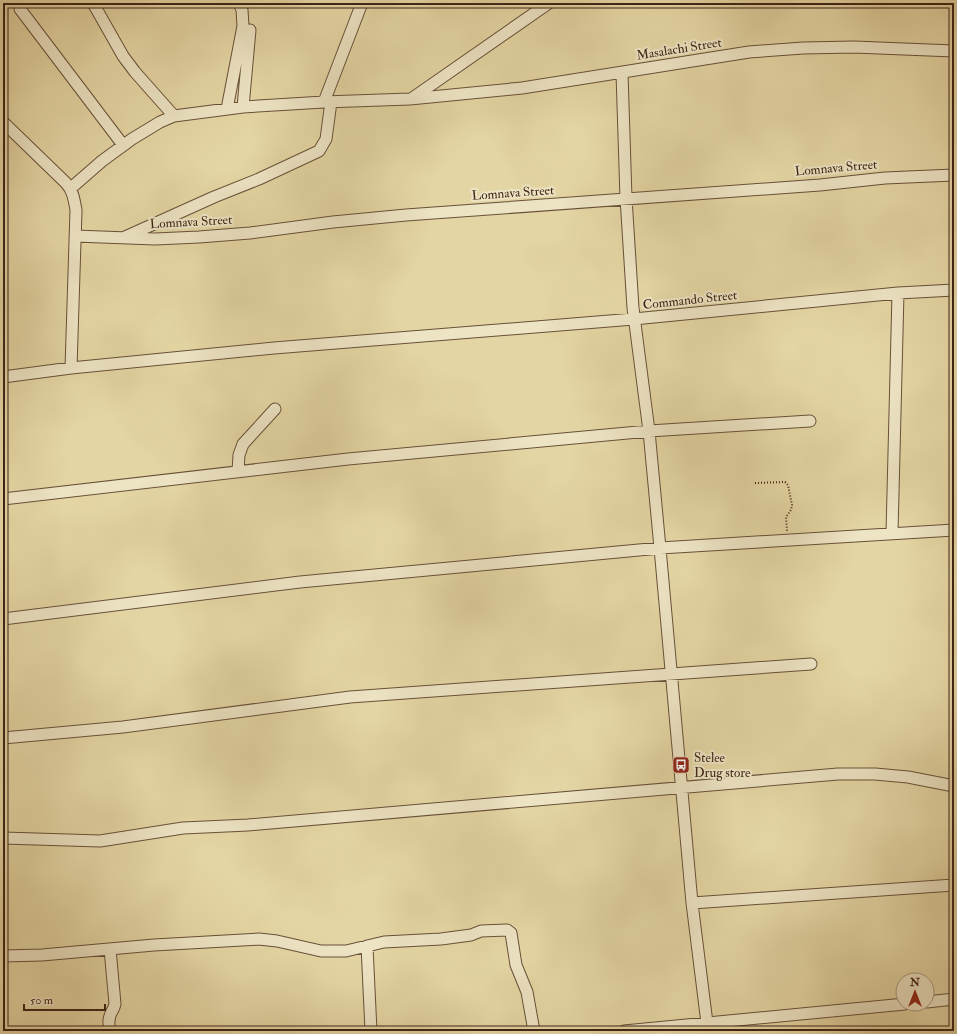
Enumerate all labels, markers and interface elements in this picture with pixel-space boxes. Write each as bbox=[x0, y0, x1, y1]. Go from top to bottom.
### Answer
street label: Masalachi Street bbox=[635, 34, 723, 64]
street label: Lomnava Street bbox=[794, 156, 878, 180]
street label: Lomnava Street bbox=[471, 182, 555, 204]
street label: Lomnava Street bbox=[149, 212, 233, 232]
street label: Commando Street bbox=[642, 287, 738, 313]
place label: Stelee Drug store bbox=[694, 750, 751, 781]
bus stop icon: Stelee Drug store bbox=[671, 755, 691, 775]
north arrow bbox=[895, 972, 935, 1012]
text: N bbox=[909, 976, 921, 989]
scale bar bbox=[24, 986, 105, 1012]
text: 50 m bbox=[30, 993, 54, 1008]

